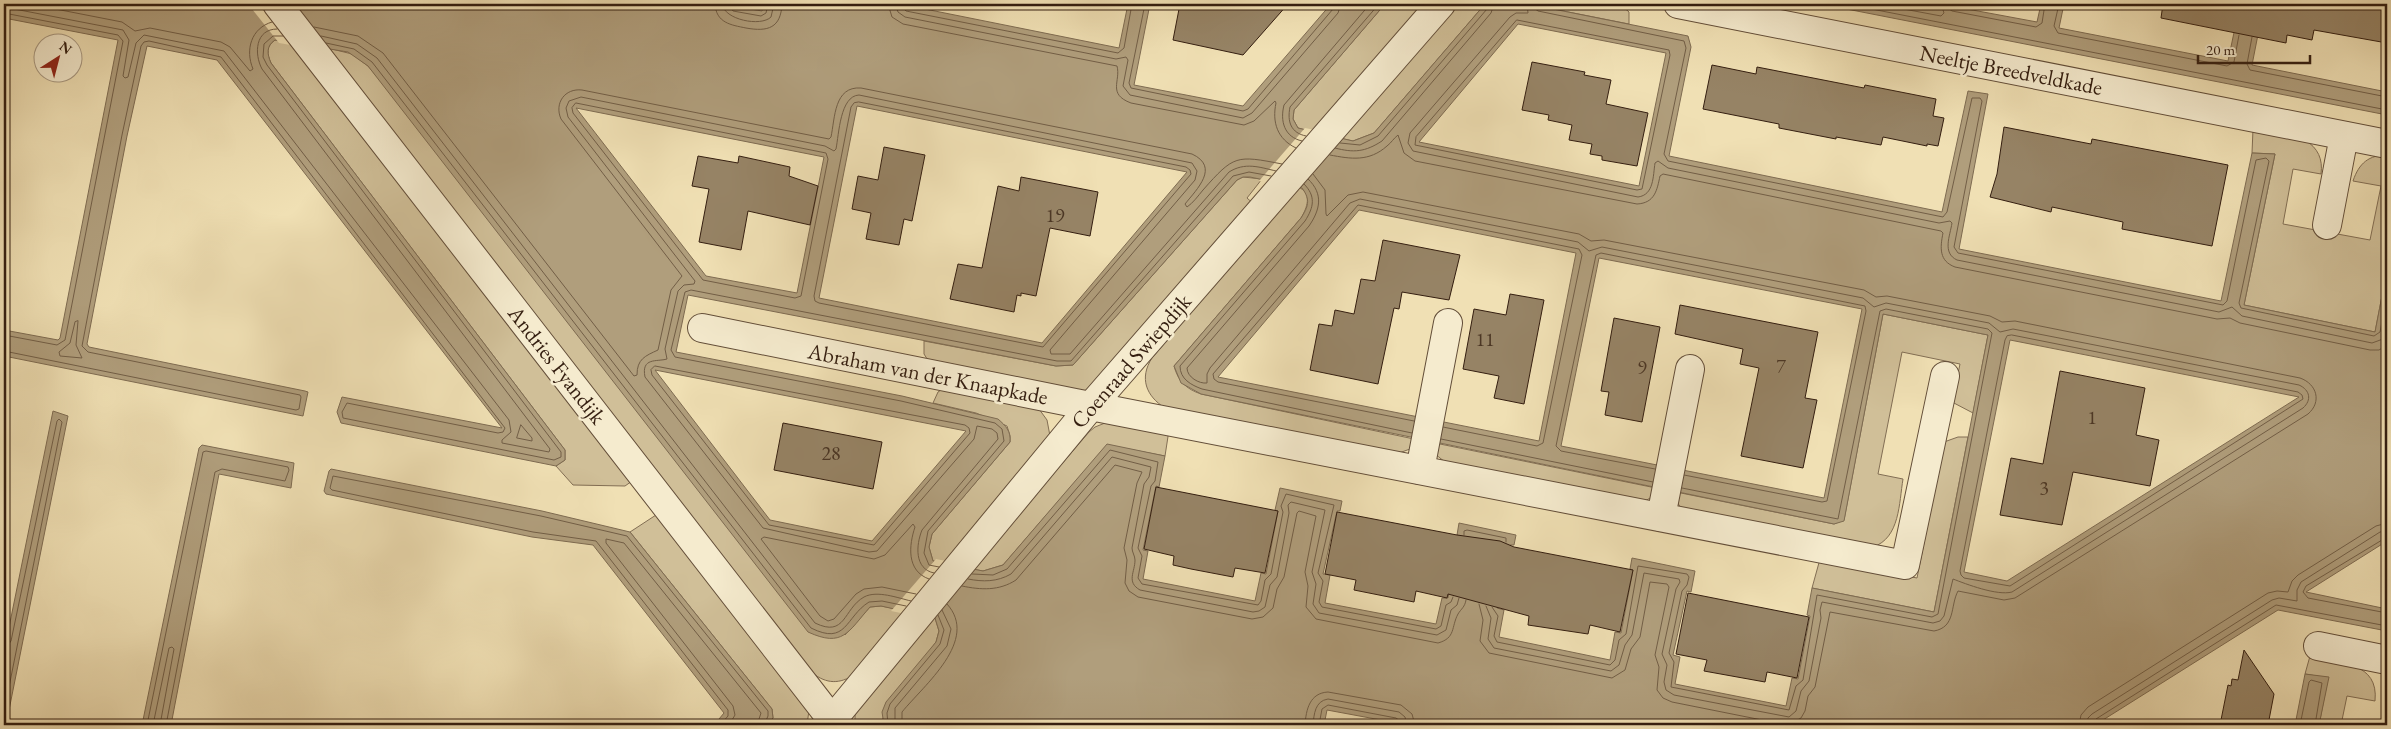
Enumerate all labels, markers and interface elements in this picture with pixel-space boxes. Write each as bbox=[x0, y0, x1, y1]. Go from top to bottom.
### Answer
north arrow bbox=[32, 32, 82, 82]
scale bar bbox=[2198, 32, 2311, 64]
text: N bbox=[56, 37, 76, 58]
street label: Neeltje Breedveldkade bbox=[1917, 38, 2105, 102]
text: 20 m bbox=[2206, 40, 2235, 59]
house number: 19 bbox=[1045, 202, 1065, 228]
street label: Coenraad Swiepdijk bbox=[1064, 287, 1198, 435]
street label: Andries Fyandijk bbox=[501, 299, 613, 431]
house number: 11 bbox=[1475, 326, 1495, 352]
street label: Abraham van der Knaapkade bbox=[805, 336, 1051, 412]
house number: 7 bbox=[1776, 353, 1786, 379]
house number: 9 bbox=[1637, 354, 1647, 380]
house number: 1 bbox=[2087, 404, 2097, 430]
house number: 28 bbox=[821, 440, 841, 466]
house number: 3 bbox=[2039, 475, 2049, 501]

